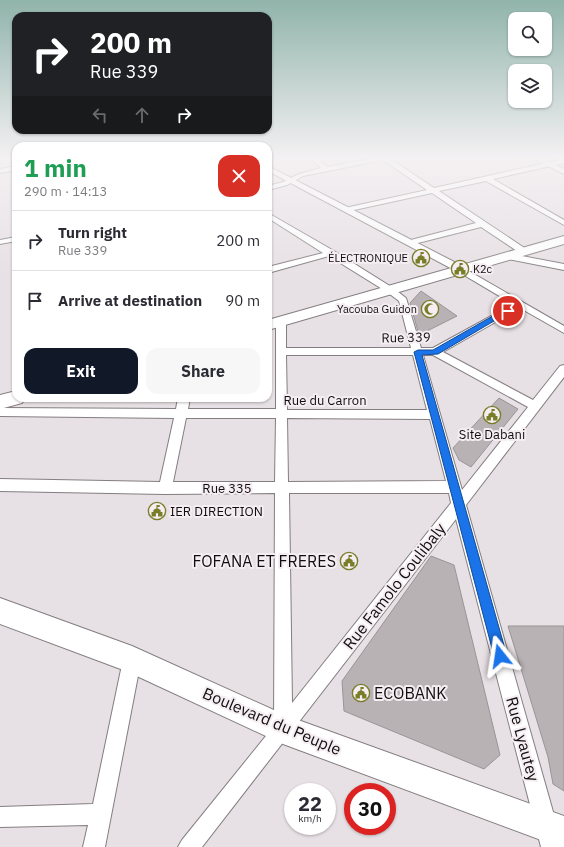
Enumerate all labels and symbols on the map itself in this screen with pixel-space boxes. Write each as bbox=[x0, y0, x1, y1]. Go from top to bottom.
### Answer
public building icon: ÉLECTRONIQUE bbox=[411, 248, 431, 268]
place label: ÉLECTRONIQUE bbox=[328, 251, 408, 265]
public building icon: K2c bbox=[450, 259, 470, 279]
place label: K2c bbox=[473, 262, 493, 276]
pin bbox=[491, 294, 525, 328]
mosque icon: Yacouba Guidon bbox=[420, 299, 440, 319]
place label: Yacouba Guidon bbox=[337, 302, 417, 316]
street label: Rue 339 bbox=[381, 329, 431, 346]
street label: Rue du Carron bbox=[283, 392, 367, 409]
public building icon: Site Dabani bbox=[482, 405, 502, 425]
place label: Site Dabani bbox=[459, 426, 525, 443]
street label: Rue 335 bbox=[202, 480, 252, 497]
public building icon: IER DIRECTION bbox=[147, 501, 167, 521]
place label: IER DIRECTION bbox=[170, 503, 263, 520]
street label: Rue Famolo Coulibaly bbox=[338, 519, 450, 653]
place label: FOFANA ET FRERES bbox=[193, 551, 336, 571]
public building icon: FOFANA ET FRERES bbox=[339, 551, 359, 571]
position arrow bbox=[479, 635, 521, 677]
street label: Boulevard du Peuple bbox=[200, 683, 344, 759]
public building icon: ECOBANK bbox=[351, 683, 371, 703]
place label: ECOBANK bbox=[374, 683, 446, 703]
street label: Rue Lyautey bbox=[502, 694, 544, 784]
speed limit sign: 30 bbox=[344, 783, 396, 835]

